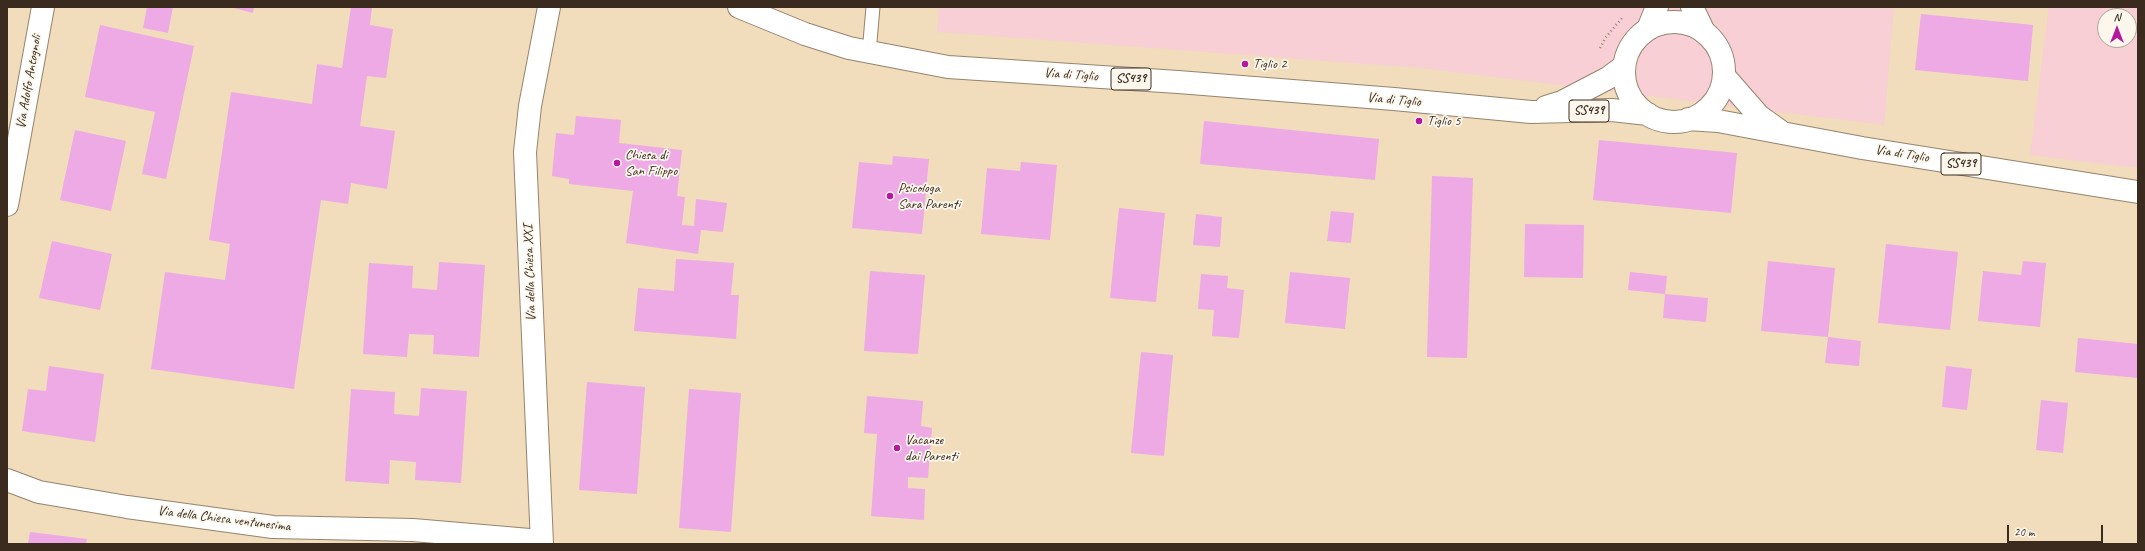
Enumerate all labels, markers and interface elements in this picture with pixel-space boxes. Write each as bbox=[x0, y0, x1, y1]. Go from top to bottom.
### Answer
north arrow bbox=[2097, 8, 2137, 48]
text: N bbox=[2114, 10, 2120, 24]
street label: Via Adolfo Antognoli bbox=[13, 34, 45, 130]
place label: Tiglio 2 bbox=[1253, 56, 1287, 72]
marker: Tiglio 2 bbox=[1240, 59, 1250, 69]
street label: Via di Tiglio bbox=[1044, 65, 1098, 85]
road number: SS439 bbox=[1111, 68, 1151, 90]
street label: Via di Tiglio bbox=[1366, 89, 1422, 111]
road number: SS439 bbox=[1569, 100, 1609, 122]
place label: Tiglio 5 bbox=[1427, 113, 1461, 129]
marker: Tiglio 5 bbox=[1414, 116, 1424, 126]
street label: Via di Tiglio bbox=[1874, 141, 1930, 167]
place label: Chiesa di San Filippo bbox=[625, 147, 677, 180]
road number: SS439 bbox=[1941, 153, 1981, 175]
marker: Chiesa di San Filippo bbox=[612, 158, 622, 168]
place label: Psicologa Sara Parenti bbox=[898, 180, 960, 212]
marker: Psicologa Sara Parenti bbox=[885, 191, 895, 201]
street label: Via della Chiesa XXI bbox=[520, 224, 540, 322]
place label: Vacanze dai Parenti bbox=[905, 432, 958, 464]
marker: Vacanze dai Parenti bbox=[892, 443, 902, 453]
street label: Via della Chiesa ventunesima bbox=[157, 503, 291, 535]
scale bar bbox=[2009, 517, 2105, 543]
text: 20 m bbox=[2014, 524, 2034, 540]

